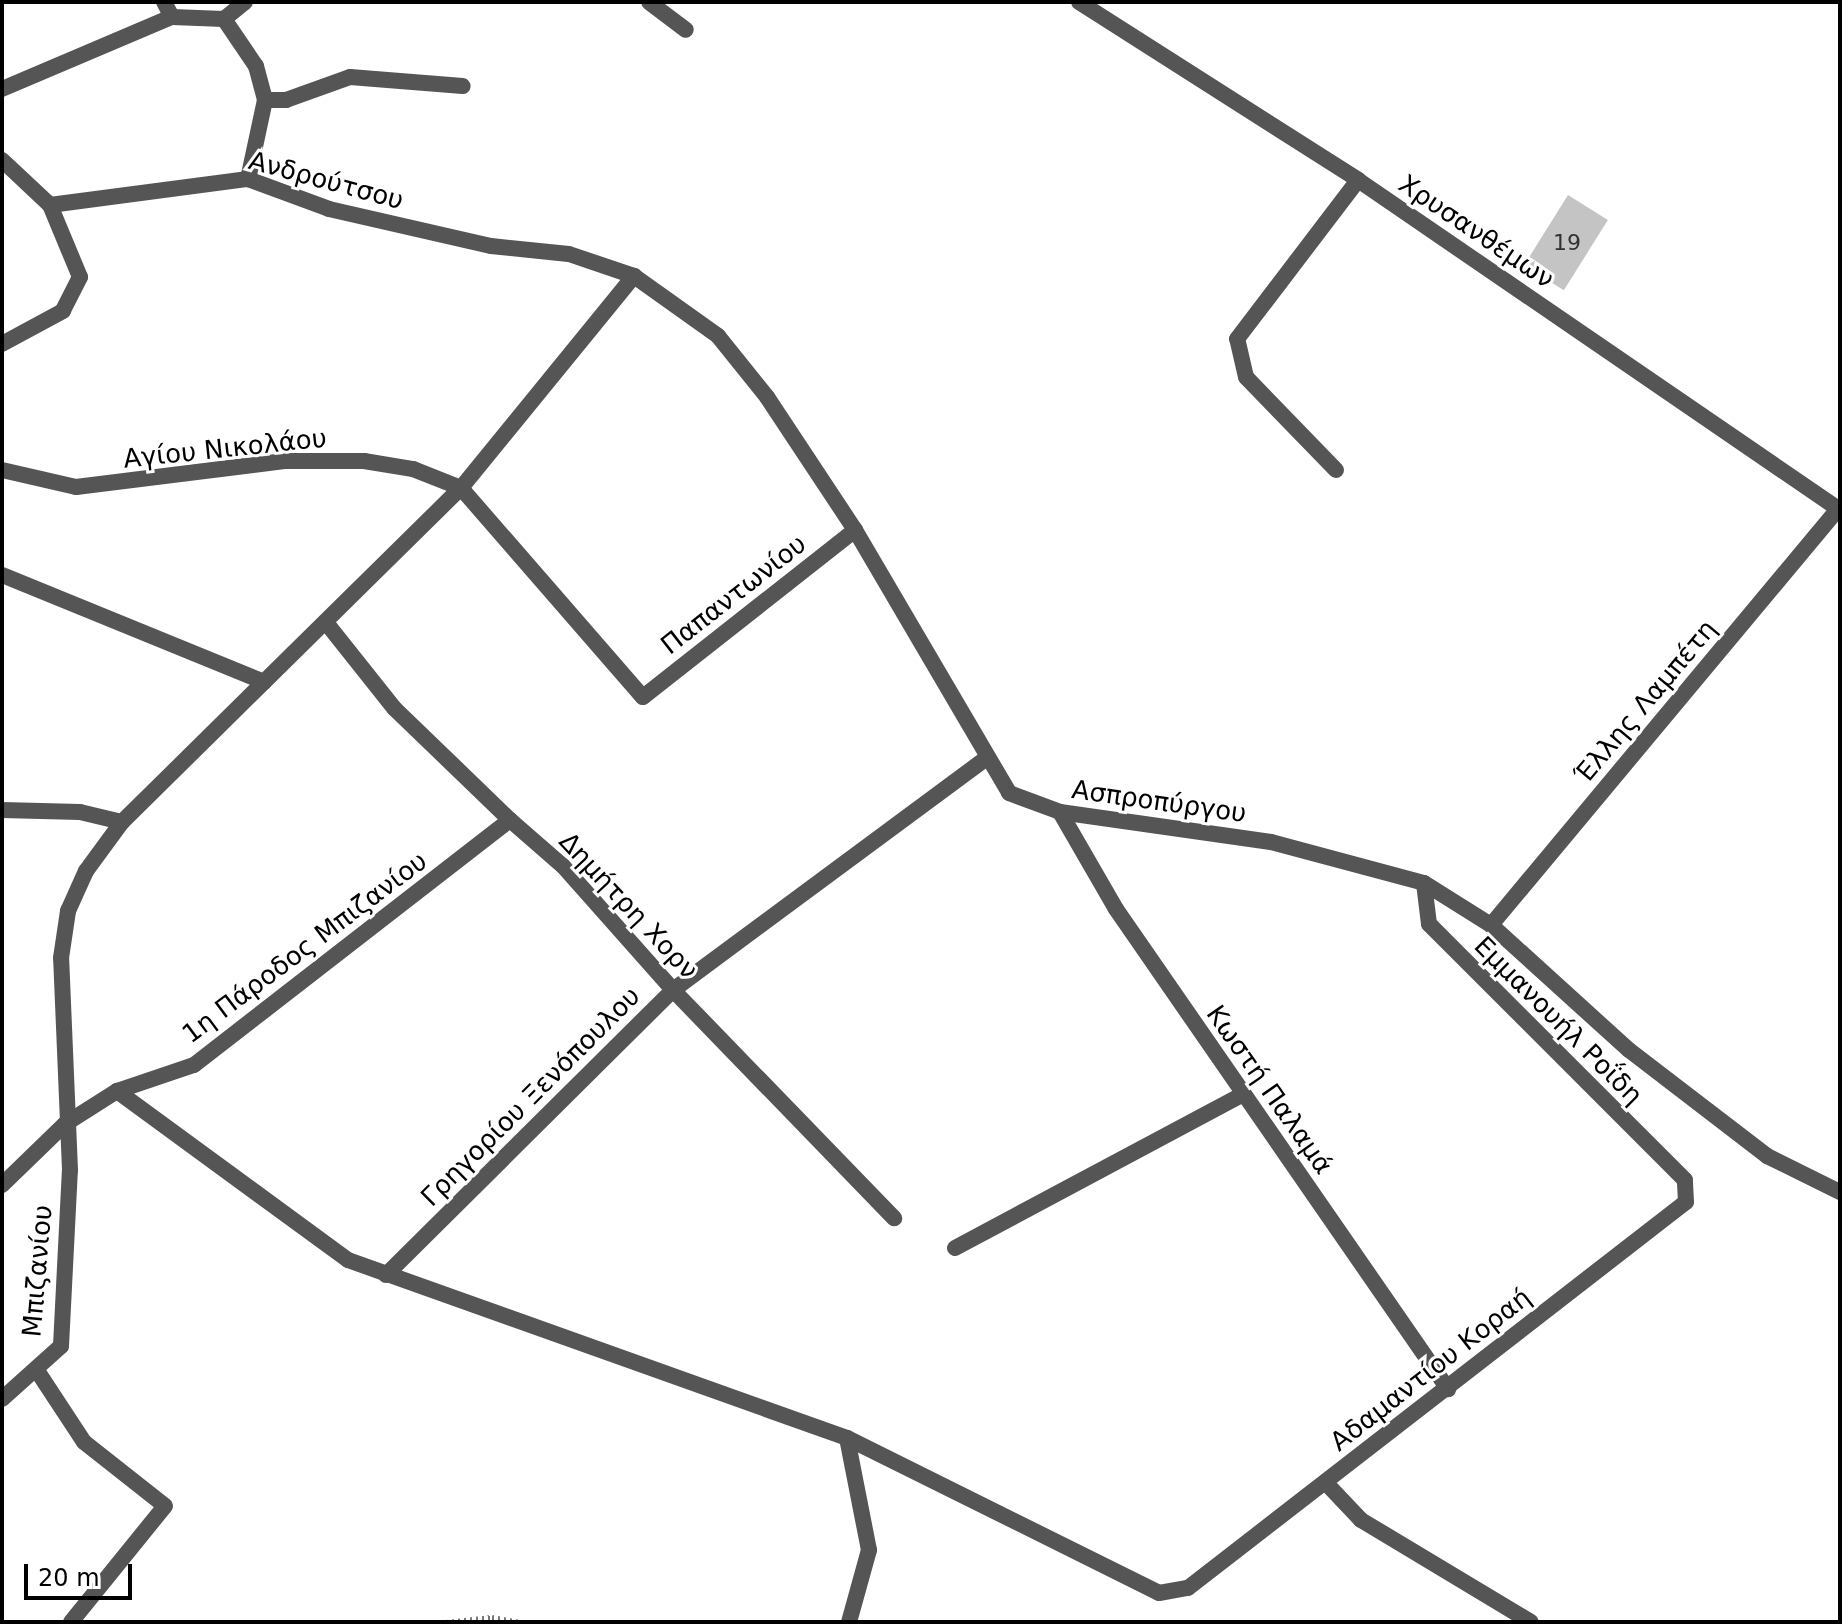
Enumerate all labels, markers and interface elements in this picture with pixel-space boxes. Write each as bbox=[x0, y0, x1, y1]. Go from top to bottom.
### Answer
street label: Ανδρούτσου bbox=[245, 145, 407, 217]
street label: Χρυσανθέμων bbox=[1393, 169, 1559, 295]
house number: 19 bbox=[1553, 230, 1581, 256]
street label: Αγίου Νικολάου bbox=[122, 423, 328, 475]
street label: Παπαντωνίου bbox=[655, 529, 813, 661]
street label: Έλλης Λαμπέτη bbox=[1569, 614, 1723, 790]
street label: Ασπροπύργου bbox=[1070, 774, 1248, 830]
street label: Δημήτρη Χορν bbox=[552, 826, 704, 986]
street label: 1η Πάροδος Μπιζανίου bbox=[177, 846, 433, 1050]
street label: Εμμανουήλ Ροΐδη bbox=[1467, 930, 1649, 1112]
street label: Γρηγορίου Ξενόπουλου bbox=[415, 981, 647, 1213]
street label: Κωστή Παλαμά bbox=[1199, 1000, 1339, 1180]
street label: Μπιζανίου bbox=[17, 1204, 59, 1338]
street label: Αδαμαντίου Κοραή bbox=[1325, 1282, 1537, 1458]
scale bar bbox=[28, 1548, 136, 1598]
text: 20 m bbox=[38, 1564, 100, 1592]

